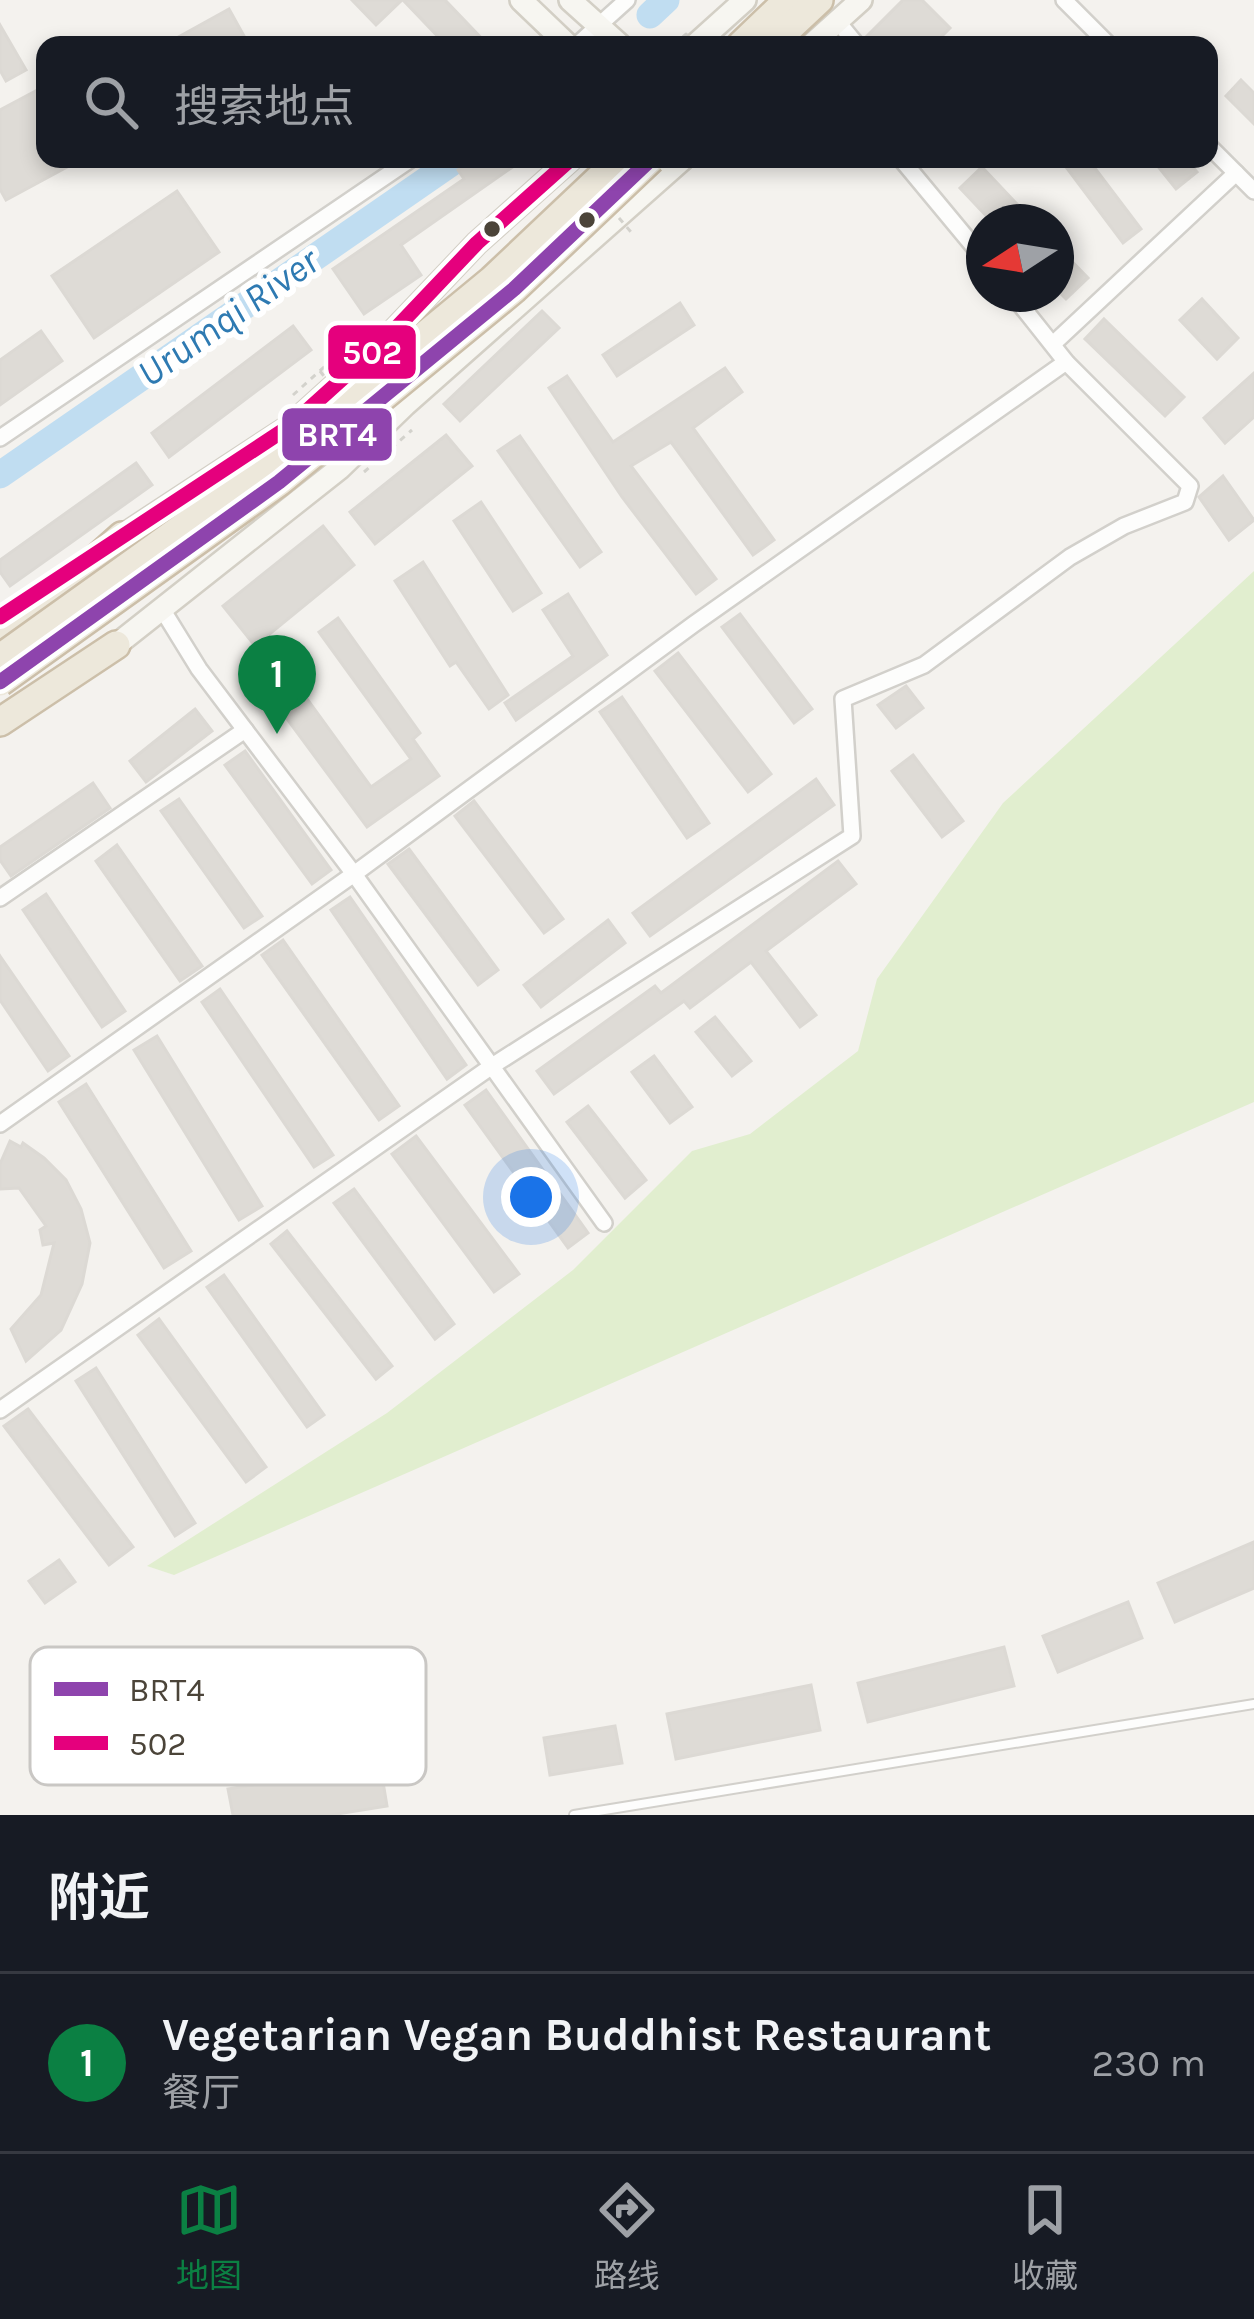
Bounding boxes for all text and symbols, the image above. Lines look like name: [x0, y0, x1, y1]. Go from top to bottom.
search box: [36, 36, 1218, 168]
icon: search: [78, 69, 144, 135]
text: 搜索地点: [174, 81, 354, 133]
north arrow: [966, 204, 1074, 312]
unlabelled marker: [576, 209, 598, 231]
unlabelled marker: [481, 218, 503, 240]
water label: Urumqi River: [128, 237, 329, 396]
line badge: 502: [326, 323, 418, 381]
text: 502: [342, 334, 402, 372]
line badge: BRT4: [280, 406, 394, 463]
text: BRT4: [297, 416, 377, 454]
pin: 1: [238, 635, 316, 734]
your location: [501, 1167, 561, 1227]
legend: [30, 1647, 426, 1785]
text: BRT4: [129, 1671, 205, 1709]
text: 502: [129, 1725, 186, 1763]
text: 附近: [48, 1868, 150, 1928]
text: Vegetarian Vegan Buddhist Restaurant: [162, 2009, 991, 2061]
text: 1: [80, 2040, 94, 2086]
text: 230 m: [1091, 2040, 1206, 2086]
text: 餐厅: [162, 2070, 240, 2116]
tab: 地图: [176, 2177, 242, 2297]
tab: 路线: [594, 2177, 660, 2297]
tab: 收藏: [1012, 2177, 1078, 2297]

